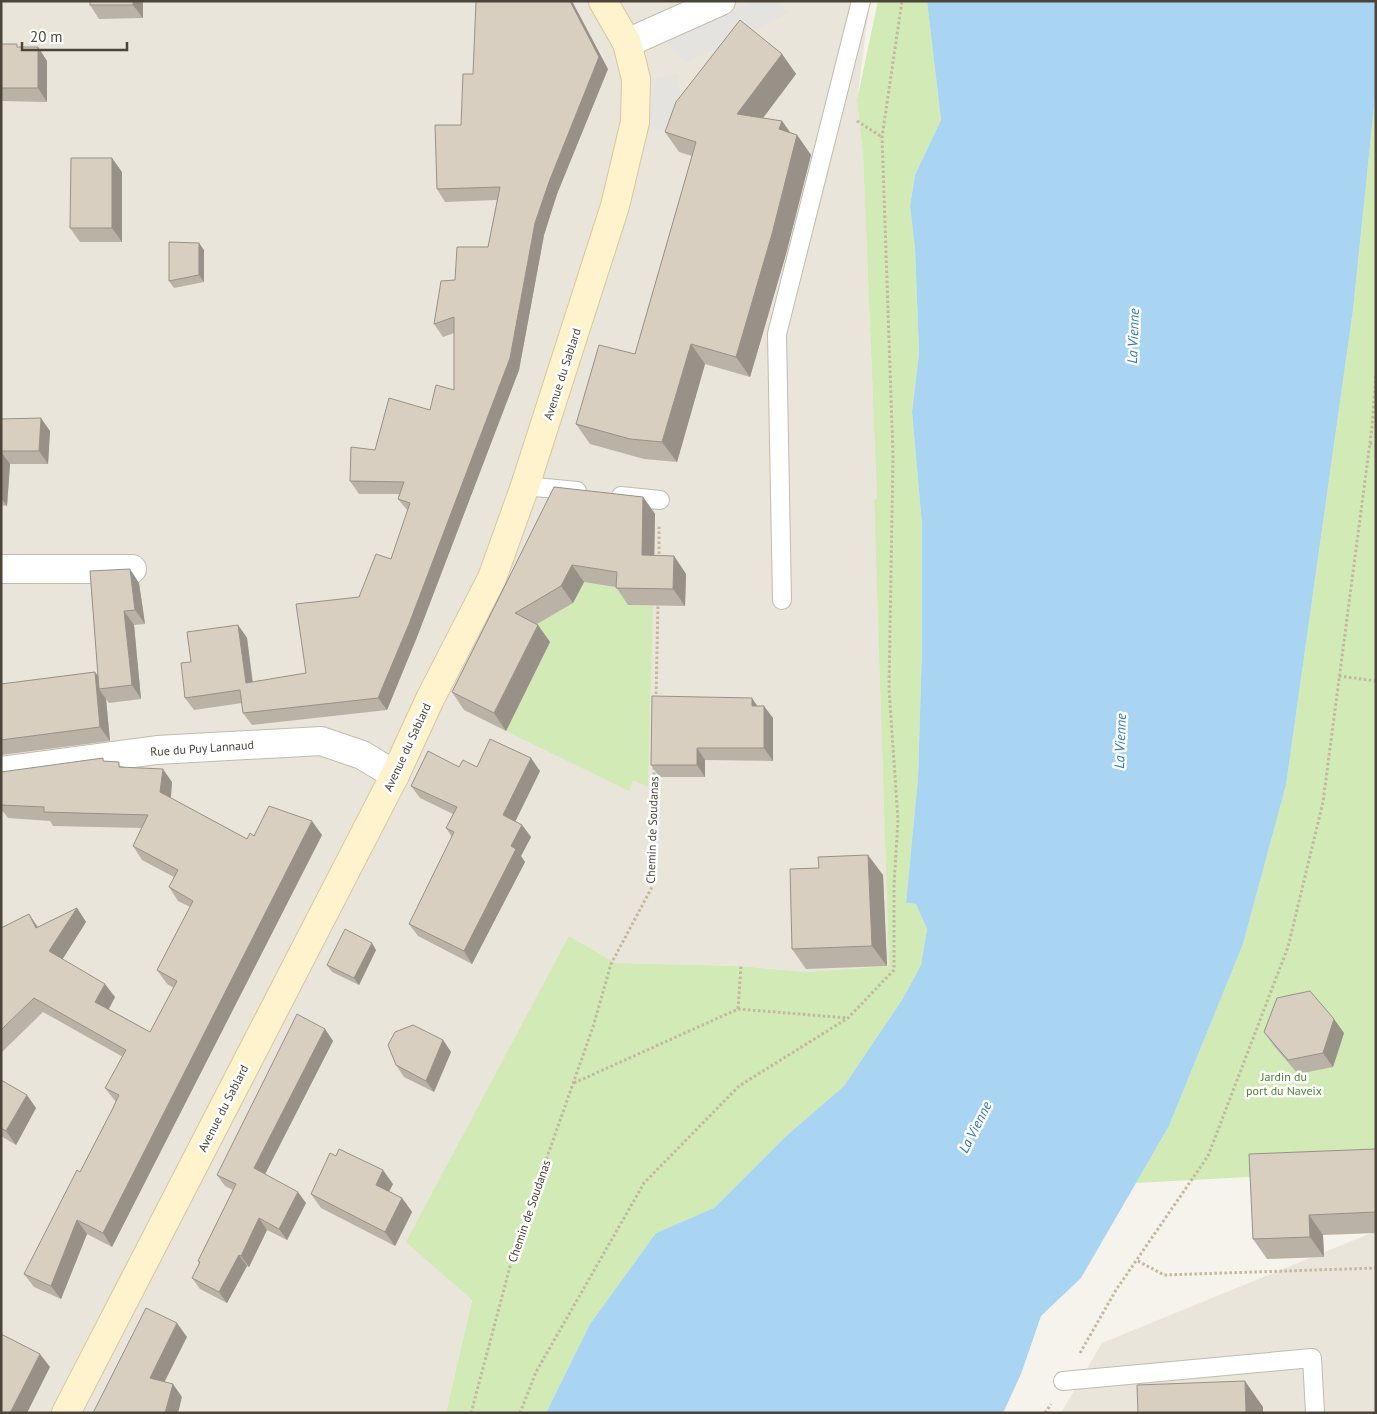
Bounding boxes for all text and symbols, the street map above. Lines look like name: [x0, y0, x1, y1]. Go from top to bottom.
scale bar: [22, 20, 128, 52]
text: 20 m: [30, 27, 63, 46]
water label: La Vienne: [1123, 308, 1143, 364]
street label: Avenue du Sablard: [540, 326, 584, 422]
street label: Avenue du Sablard: [380, 701, 434, 793]
water label: La Vienne: [1110, 713, 1130, 769]
street label: Rue du Puy Lannaud: [150, 737, 254, 759]
street label: Chemin de Soudanas: [643, 776, 661, 884]
street label: Avenue du Sablard: [195, 1062, 251, 1154]
park label: Jardin du port du Naveix: [1246, 1069, 1322, 1098]
water label: La Vienne: [954, 1098, 996, 1156]
street label: Chemin de Soudanas: [504, 1158, 554, 1264]

